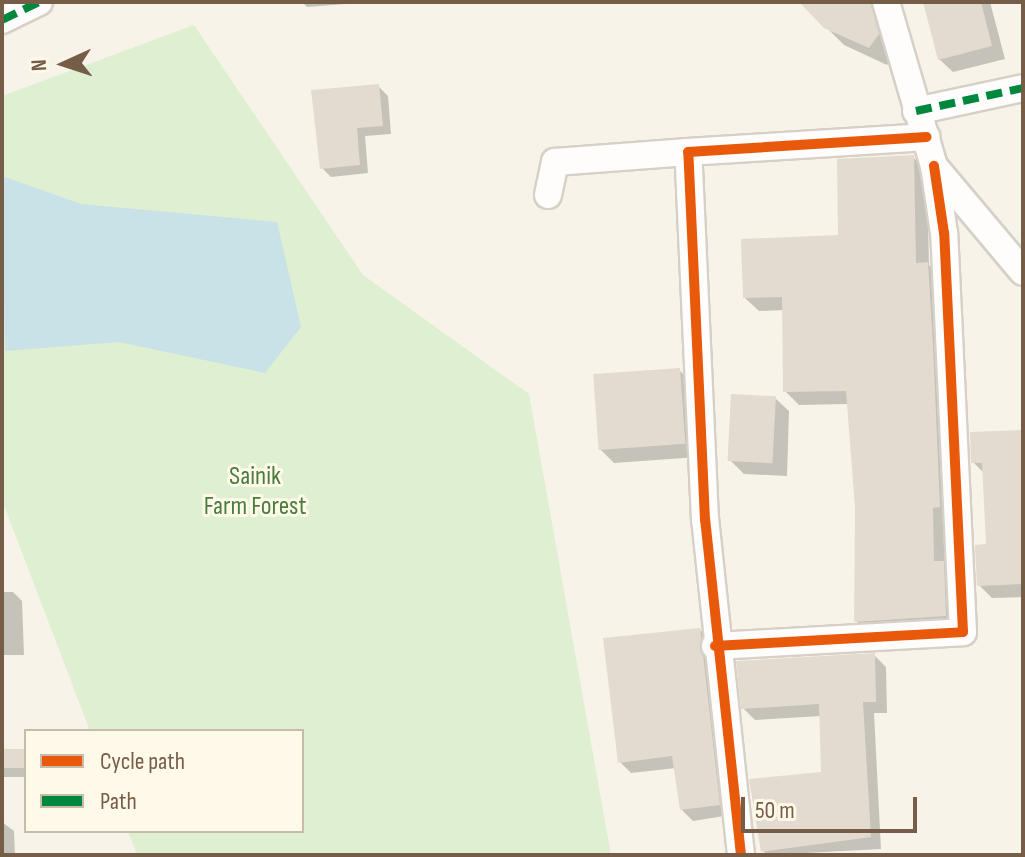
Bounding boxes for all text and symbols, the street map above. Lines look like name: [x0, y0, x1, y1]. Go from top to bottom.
north arrow: [24, 24, 104, 104]
text: N: [26, 59, 53, 72]
park label: Sainik Farm Forest: [204, 461, 306, 522]
legend: [24, 729, 304, 833]
text: Cycle path: [100, 747, 185, 776]
scale bar: [745, 781, 921, 831]
text: Path: [100, 787, 137, 816]
text: 50 m: [755, 796, 795, 825]

